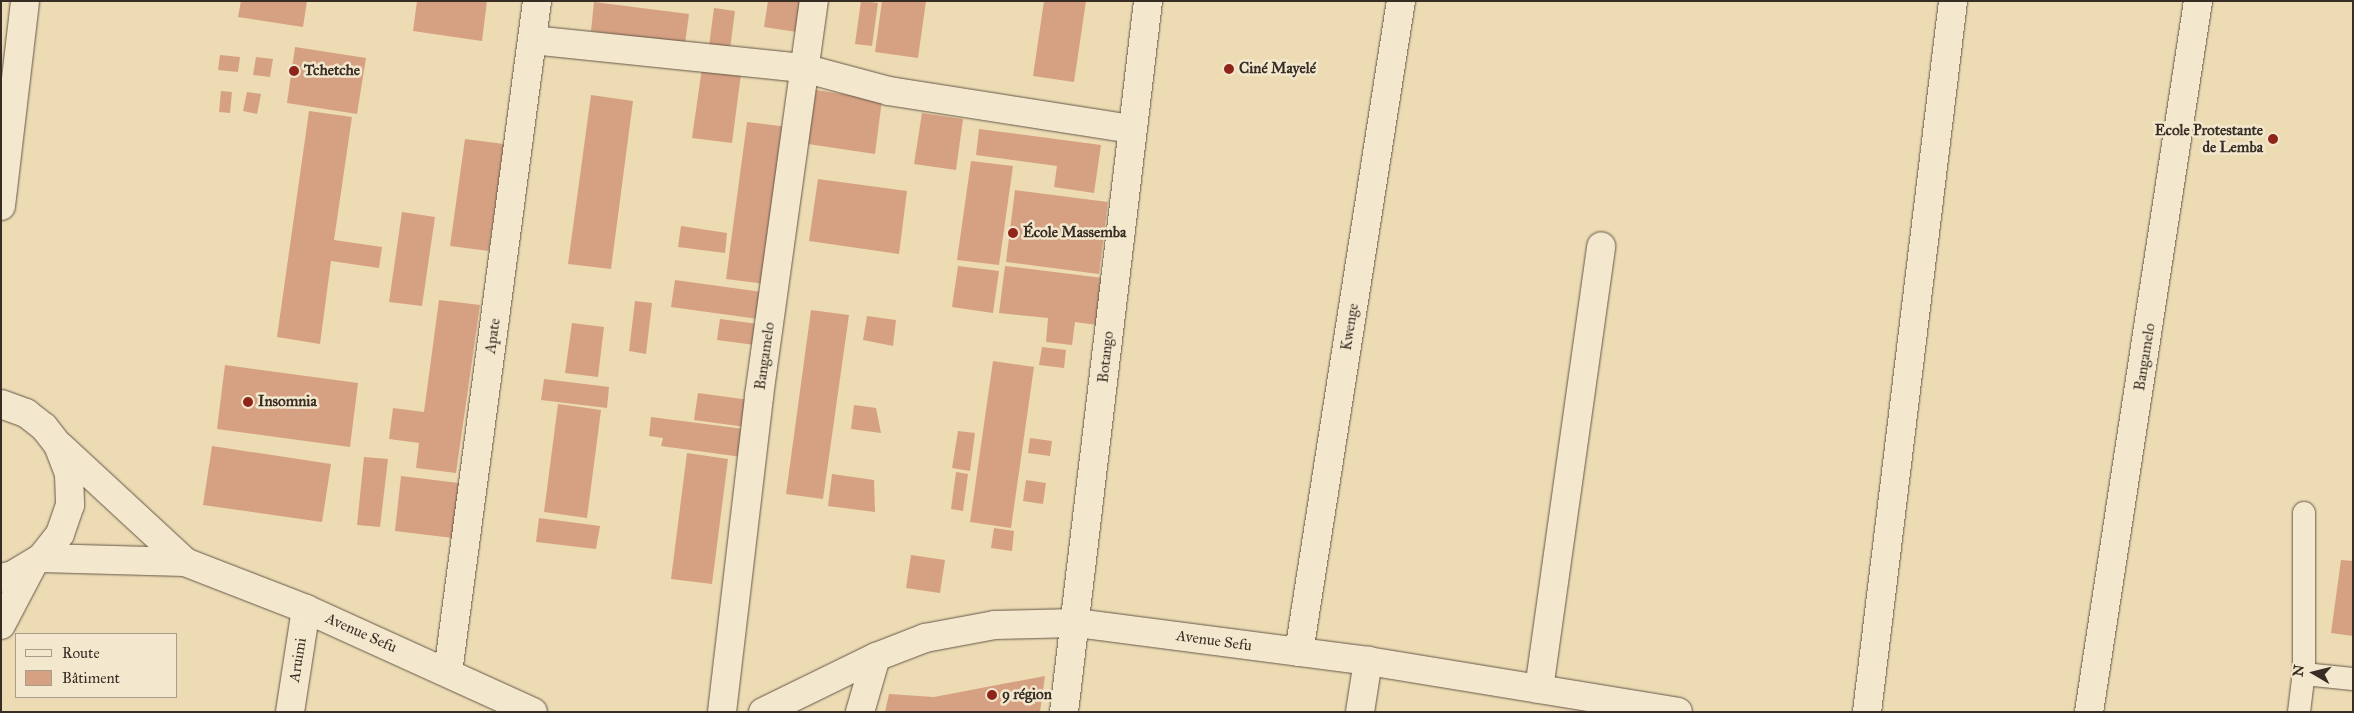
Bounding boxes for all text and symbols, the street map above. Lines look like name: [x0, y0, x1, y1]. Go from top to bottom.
place label: Ciné Mayelé: [1239, 60, 1316, 78]
place label: Tchetche: [304, 62, 360, 80]
marker: Ciné Mayelé: [1223, 63, 1235, 75]
marker: Tchetche: [288, 65, 300, 77]
place label: Ecole Protestante de Lemba: [2155, 121, 2263, 156]
marker: Ecole Protestante de Lemba: [2267, 133, 2279, 145]
place label: École Massemba: [1023, 224, 1126, 242]
marker: École Massemba: [1007, 227, 1019, 239]
street label: Kwenge: [1337, 302, 1363, 352]
street label: Apate: [482, 317, 504, 355]
street label: Bangamelo: [751, 321, 779, 391]
street label: Bangamelo: [2131, 322, 2159, 392]
street label: Botango: [1094, 330, 1118, 384]
place label: Insomnia: [258, 393, 317, 411]
marker: Insomnia: [242, 396, 254, 408]
street label: Avenue Sefu: [323, 609, 399, 657]
street label: Avenue Sefu: [1175, 627, 1253, 655]
legend: [15, 633, 178, 698]
street label: Aruimi: [286, 637, 310, 683]
text: Route: [62, 644, 100, 662]
north arrow: [2289, 648, 2339, 698]
text: N: [2289, 664, 2308, 678]
text: Bâtiment: [62, 669, 120, 687]
place label: 9 région: [1002, 686, 1052, 704]
marker: 9 région: [986, 689, 998, 701]

